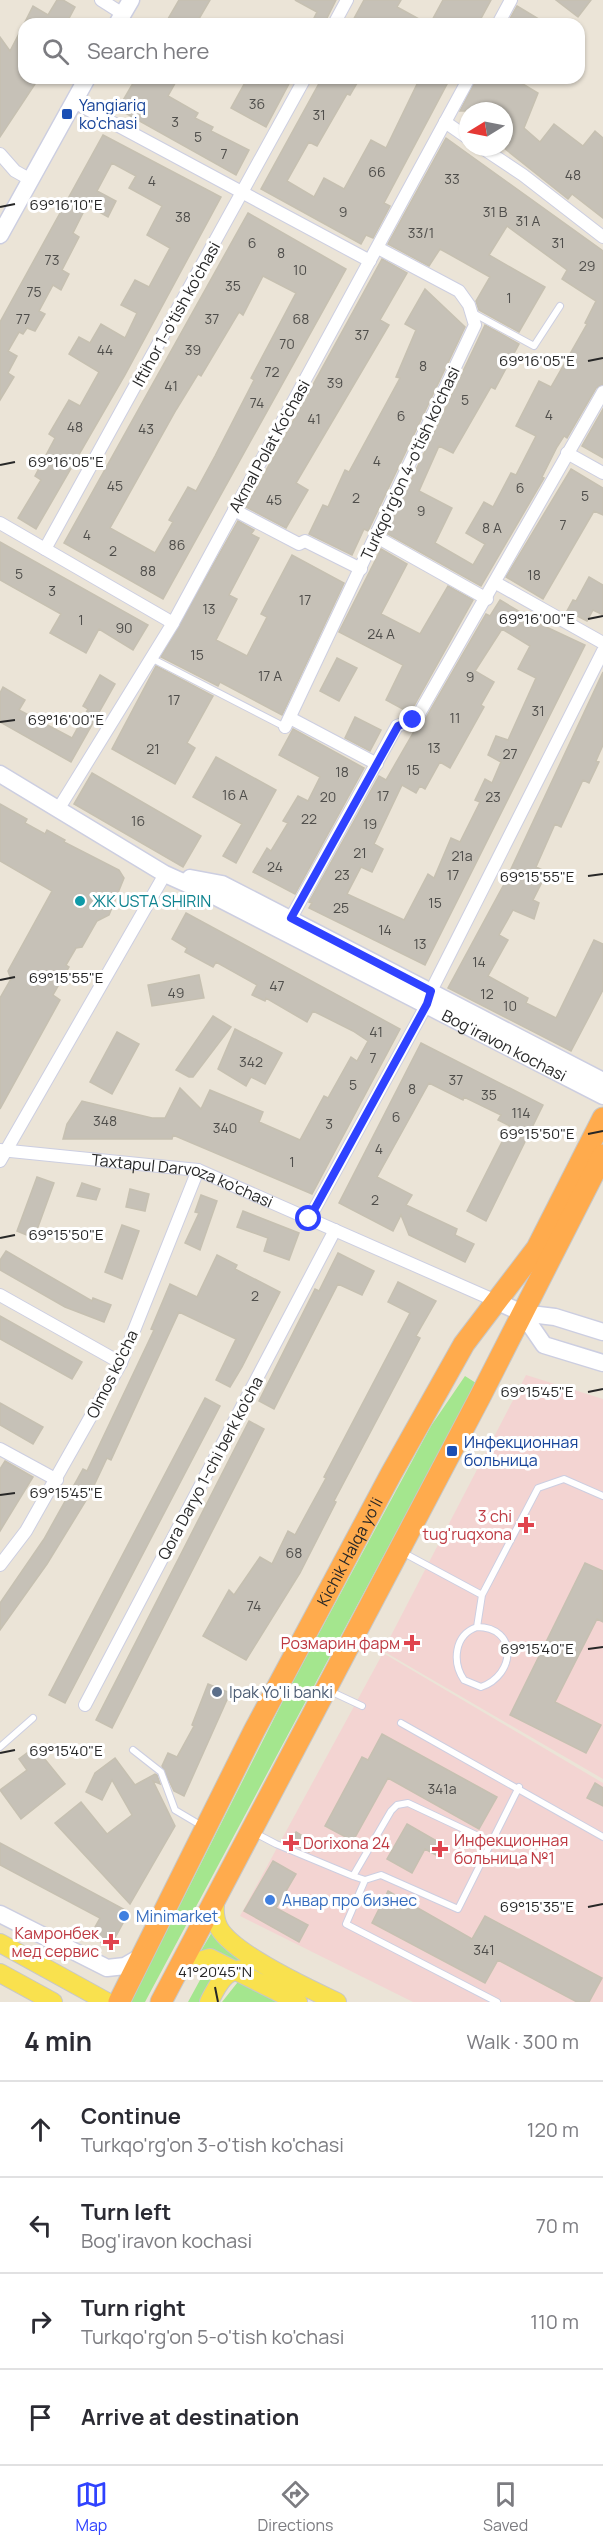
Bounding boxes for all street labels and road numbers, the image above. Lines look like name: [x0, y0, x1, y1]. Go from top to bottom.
street label: Iftihor 1-o'tish ko'chasi: [127, 238, 225, 390]
street label: Turkqo'rg'on 4-o'tish ko'chasi: [355, 363, 465, 563]
street label: Akmal Polat Ko'chasi: [223, 376, 315, 516]
street label: Bog'iravon kochasi: [438, 1004, 570, 1086]
street label: Taxtapul Darvoza ko'chasi: [90, 1148, 277, 1213]
street label: Olmos ko'cha: [81, 1326, 143, 1422]
street label: Qora Daryo 1-chi berk ko'cha: [152, 1372, 268, 1564]
street label: Kichik Halqa yo'li: [312, 1493, 388, 1610]

